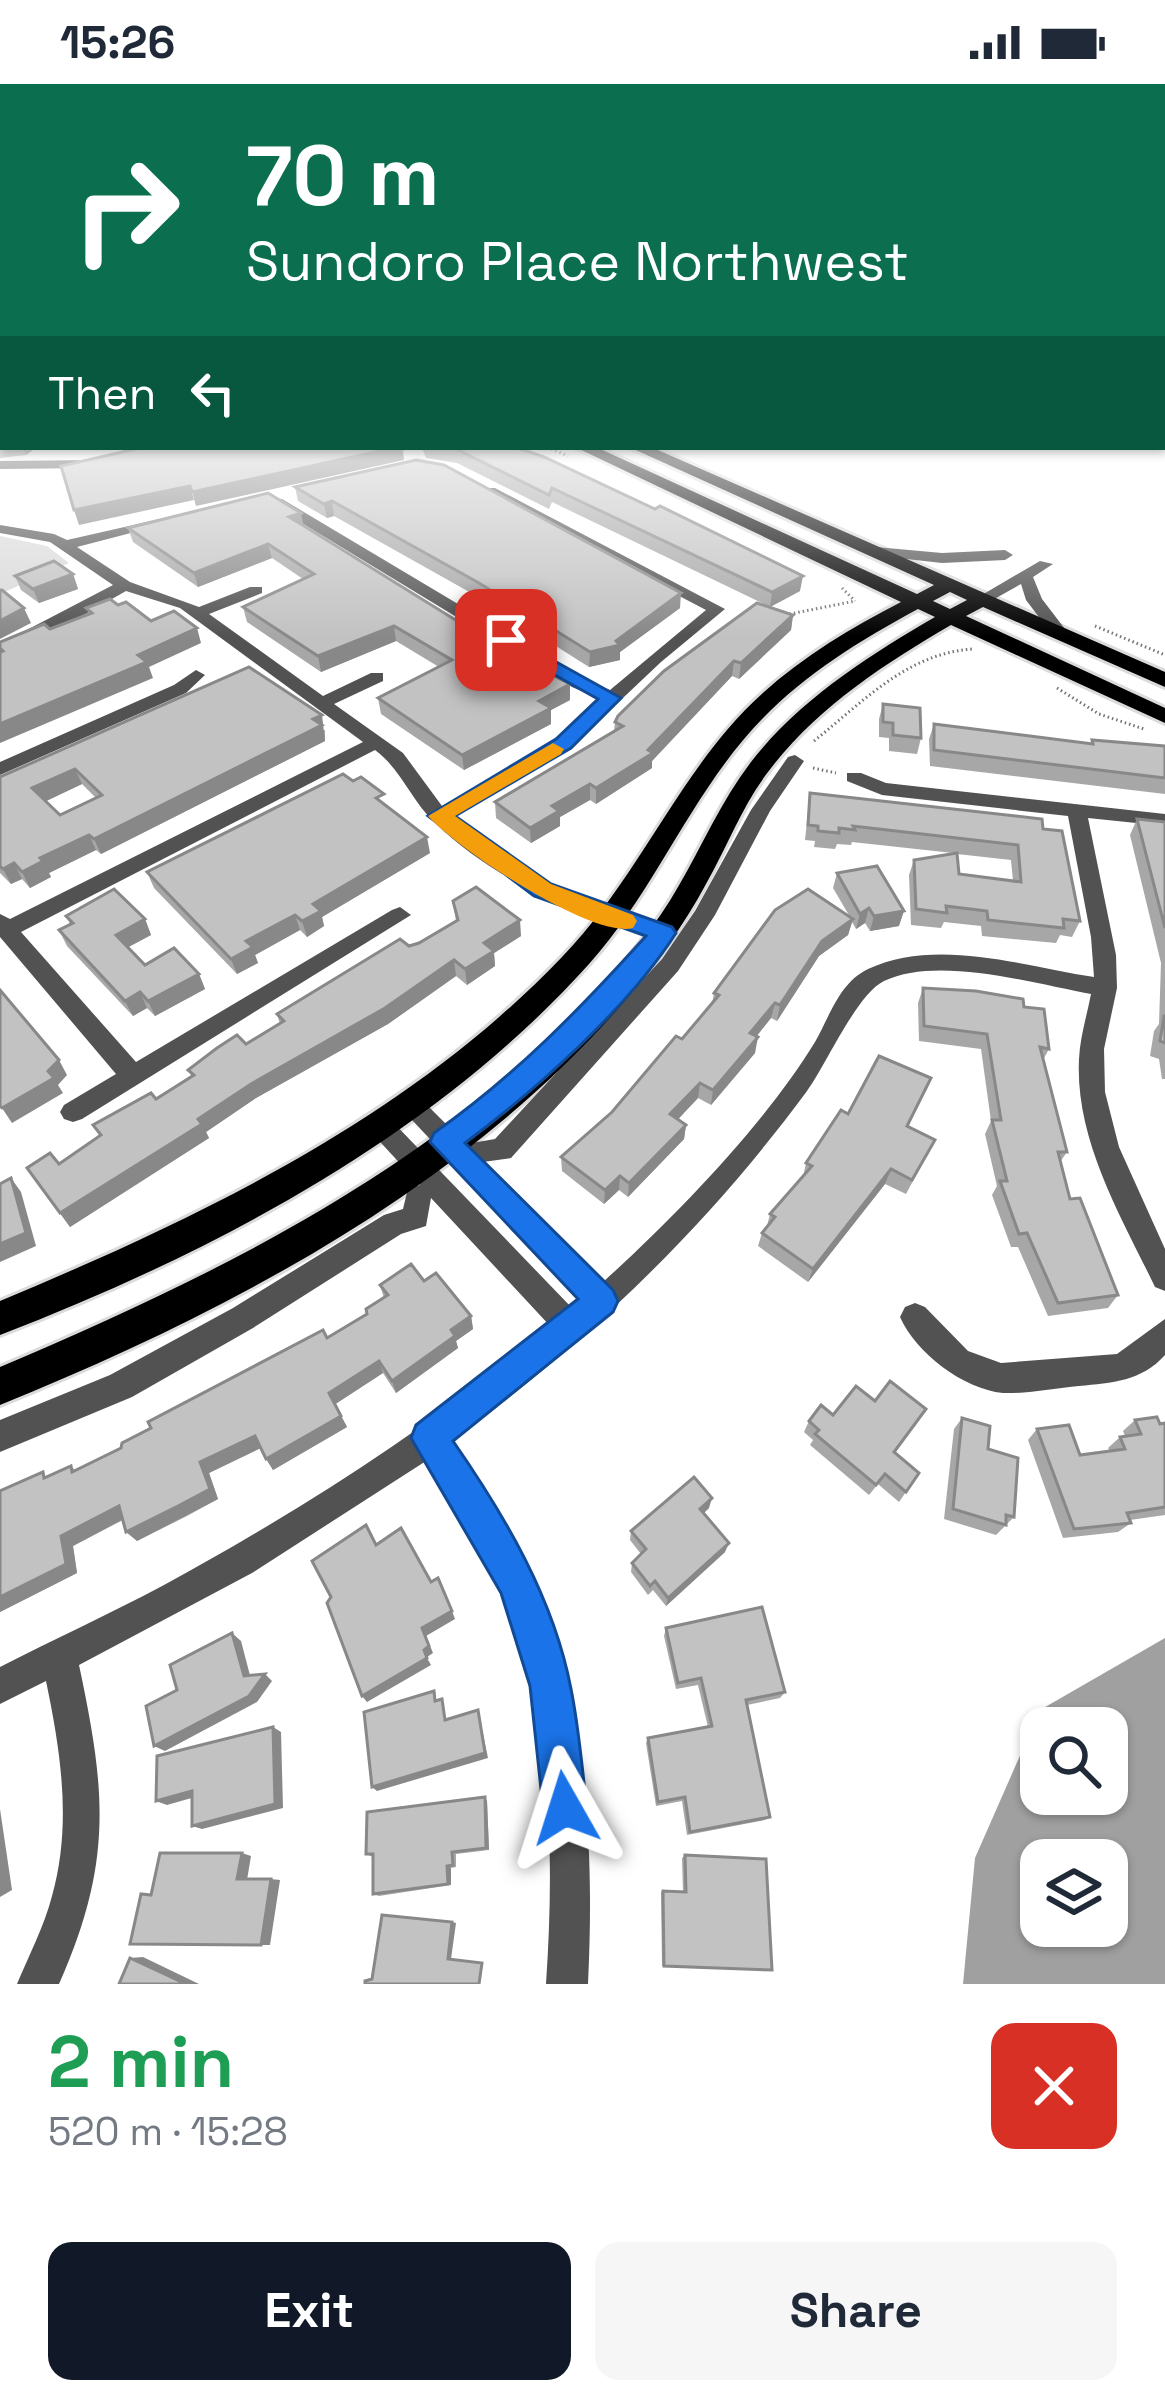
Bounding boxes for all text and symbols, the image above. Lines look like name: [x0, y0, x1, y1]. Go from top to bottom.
text: 15:26: [60, 14, 175, 71]
text: 70 m: [246, 122, 440, 230]
icon: right: [48, 132, 204, 288]
text: Sundoro Place Northwest: [246, 227, 909, 296]
icon: left: [180, 360, 246, 426]
text: Then: [48, 365, 156, 422]
pin: [455, 589, 557, 691]
icon: arrive: [473, 607, 539, 673]
map controls: [1020, 1707, 1128, 1947]
button: search: [1020, 1707, 1128, 1815]
position arrow: [502, 1745, 628, 1871]
button: layers: [1020, 1839, 1128, 1947]
text: 2 min: [48, 2016, 234, 2108]
button: close: [991, 2023, 1117, 2149]
text: 520 m · 15:28: [48, 2107, 288, 2156]
button: Exit: [48, 2242, 571, 2380]
button: Share: [595, 2242, 1117, 2380]

